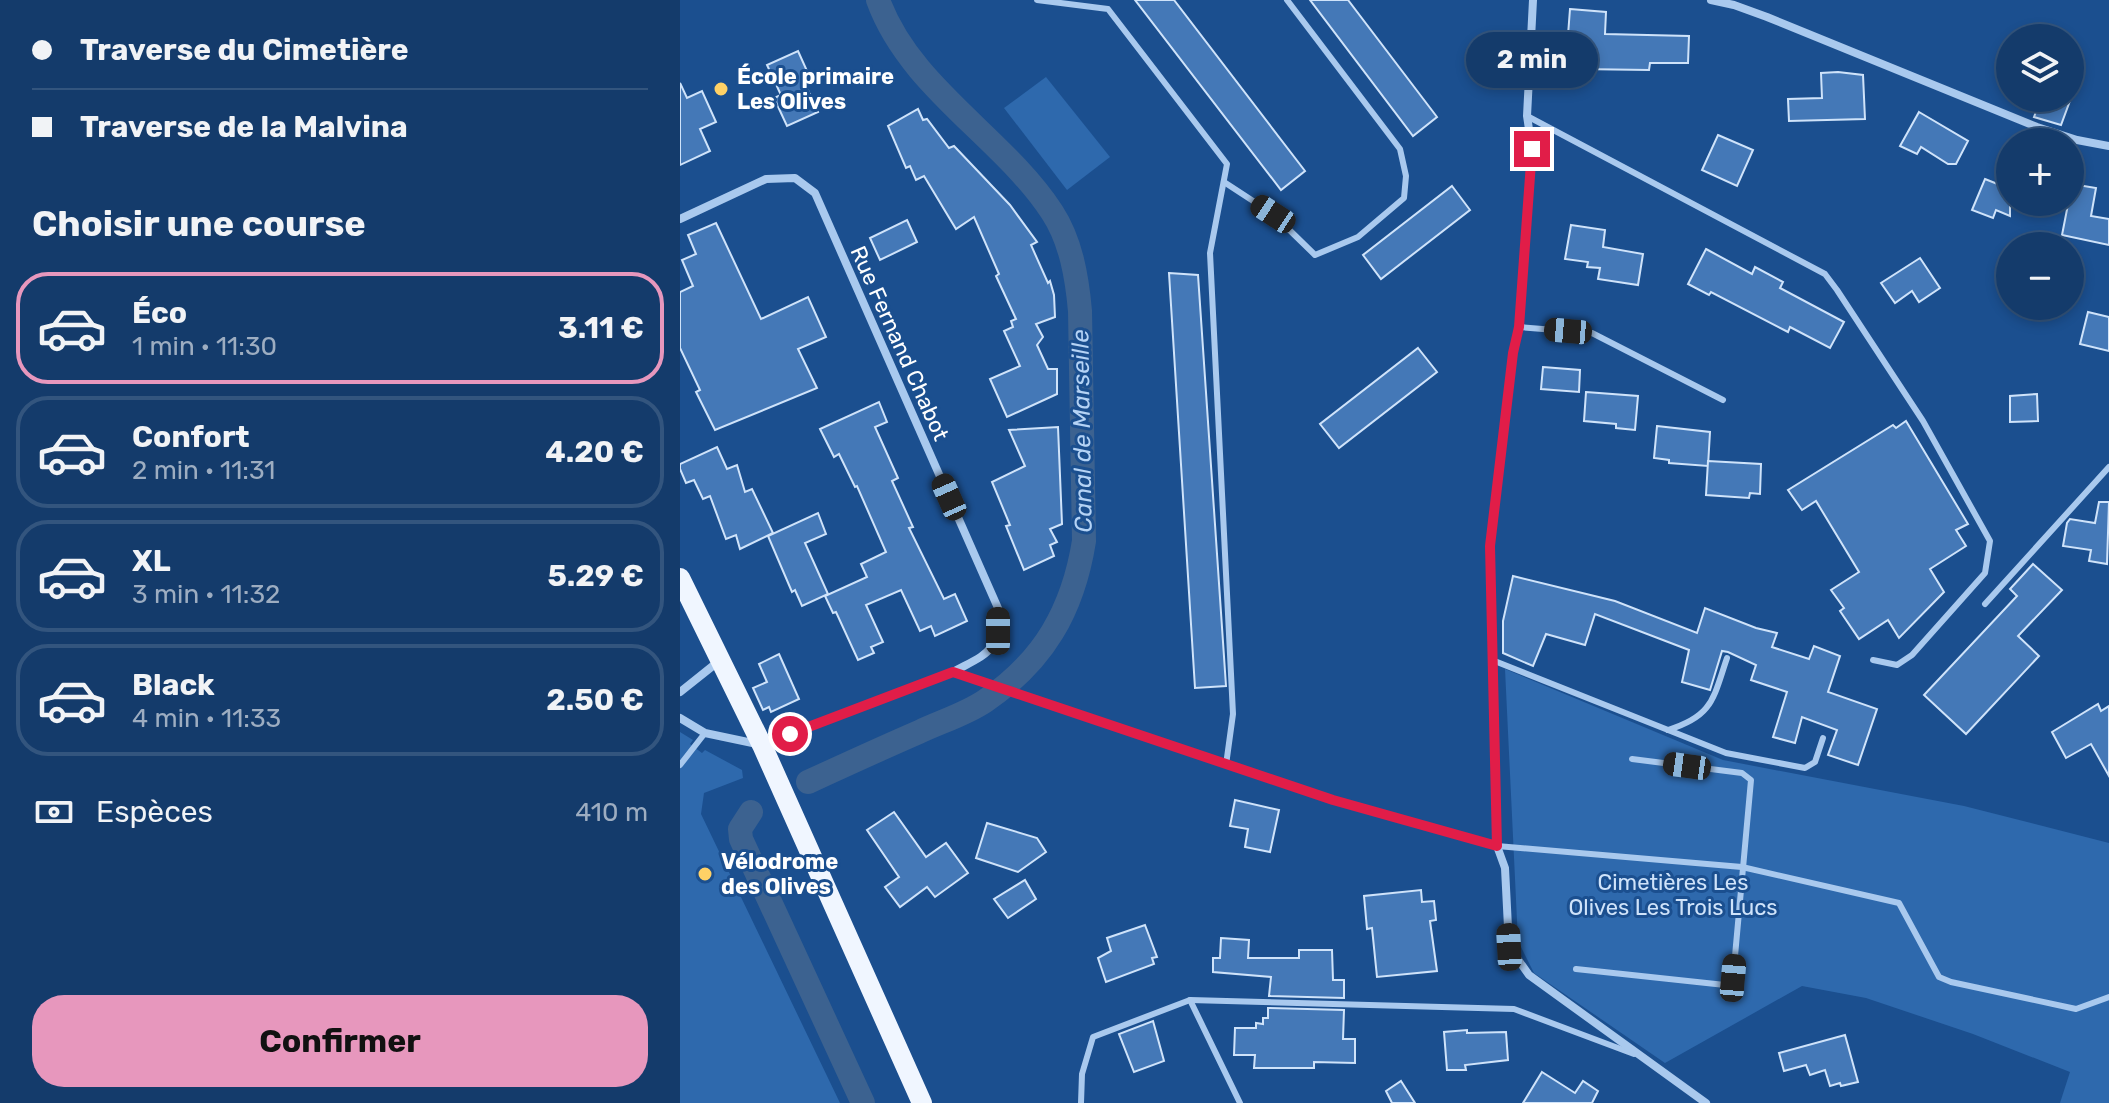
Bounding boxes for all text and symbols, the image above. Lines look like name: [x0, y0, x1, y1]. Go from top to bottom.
map controls: [1996, 24, 2084, 320]
button: layers: [1996, 24, 2084, 112]
text: Traverse du Cimetière: [80, 32, 409, 68]
callout: 2 min: [1466, 33, 1598, 89]
text: 2 min: [1497, 44, 1567, 75]
place label: École primaire Les Olives: [737, 63, 894, 115]
marker: École primaire Les Olives: [712, 80, 730, 98]
text: Traverse de la Malvina: [80, 109, 408, 145]
button: +: [1996, 128, 2084, 216]
route end: [1514, 131, 1550, 167]
car: [1246, 191, 1300, 237]
text: Choisir une course: [32, 202, 366, 245]
button: −: [1996, 232, 2084, 320]
street label: Rue Fernand Chabot: [844, 242, 955, 445]
icon: car: [36, 292, 108, 364]
text: Éco: [132, 295, 187, 331]
text: 3.11 €: [558, 310, 644, 346]
car: [1543, 317, 1593, 345]
water label: Canal de Marseille: [1066, 329, 1098, 533]
text: 1 min · 11:30: [132, 331, 277, 362]
icon: car: [36, 416, 108, 488]
text: Confort: [132, 419, 250, 455]
text: 4.20 €: [545, 434, 644, 470]
text: 2 min · 11:31: [132, 455, 275, 486]
car: [928, 470, 970, 524]
icon: car: [36, 540, 108, 612]
text: XL: [132, 543, 171, 579]
text: 5.29 €: [548, 558, 644, 594]
text: 3 min · 11:32: [132, 579, 280, 610]
car: [986, 607, 1010, 655]
icon: car: [36, 664, 108, 736]
text: Black: [132, 667, 215, 703]
text: 2.50 €: [546, 682, 644, 718]
text: 4 min · 11:33: [132, 703, 281, 734]
route start: [772, 716, 808, 752]
car: [1662, 751, 1712, 781]
icon: cash: [32, 790, 76, 834]
text: Espèces: [96, 794, 213, 830]
text: 410 m: [575, 797, 648, 828]
place label: Vélodrome des Olives: [721, 848, 838, 900]
marker: Vélodrome des Olives: [696, 865, 714, 883]
park label: Cimetières Les Olives Les Trois Lucs: [1568, 869, 1778, 921]
car: [1496, 922, 1522, 972]
car: [1719, 953, 1747, 1003]
button: Confirmer: [32, 995, 648, 1087]

